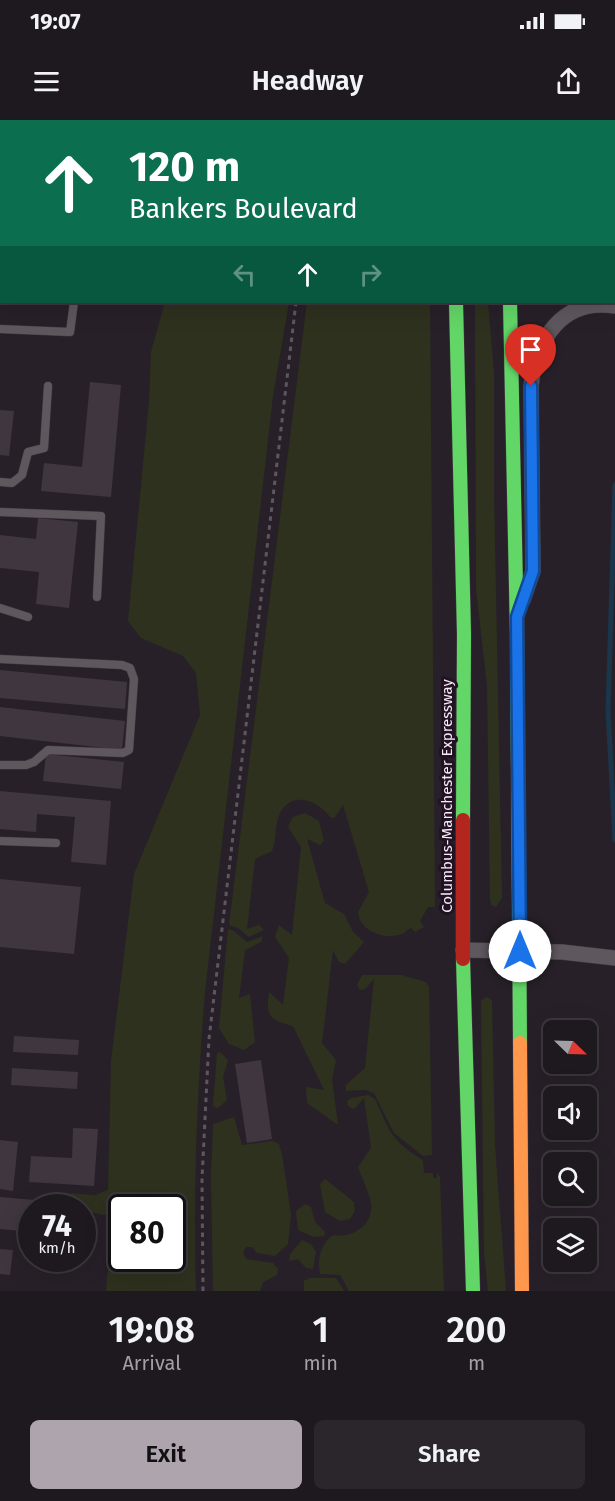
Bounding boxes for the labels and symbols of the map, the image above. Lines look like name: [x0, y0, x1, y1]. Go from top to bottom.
pin: [505, 324, 556, 386]
street label: Columbus-Manchester Expressway: [438, 679, 456, 913]
position arrow: [488, 919, 552, 983]
north arrow: [543, 1020, 597, 1074]
speed limit sign: 80: [108, 1194, 186, 1272]

